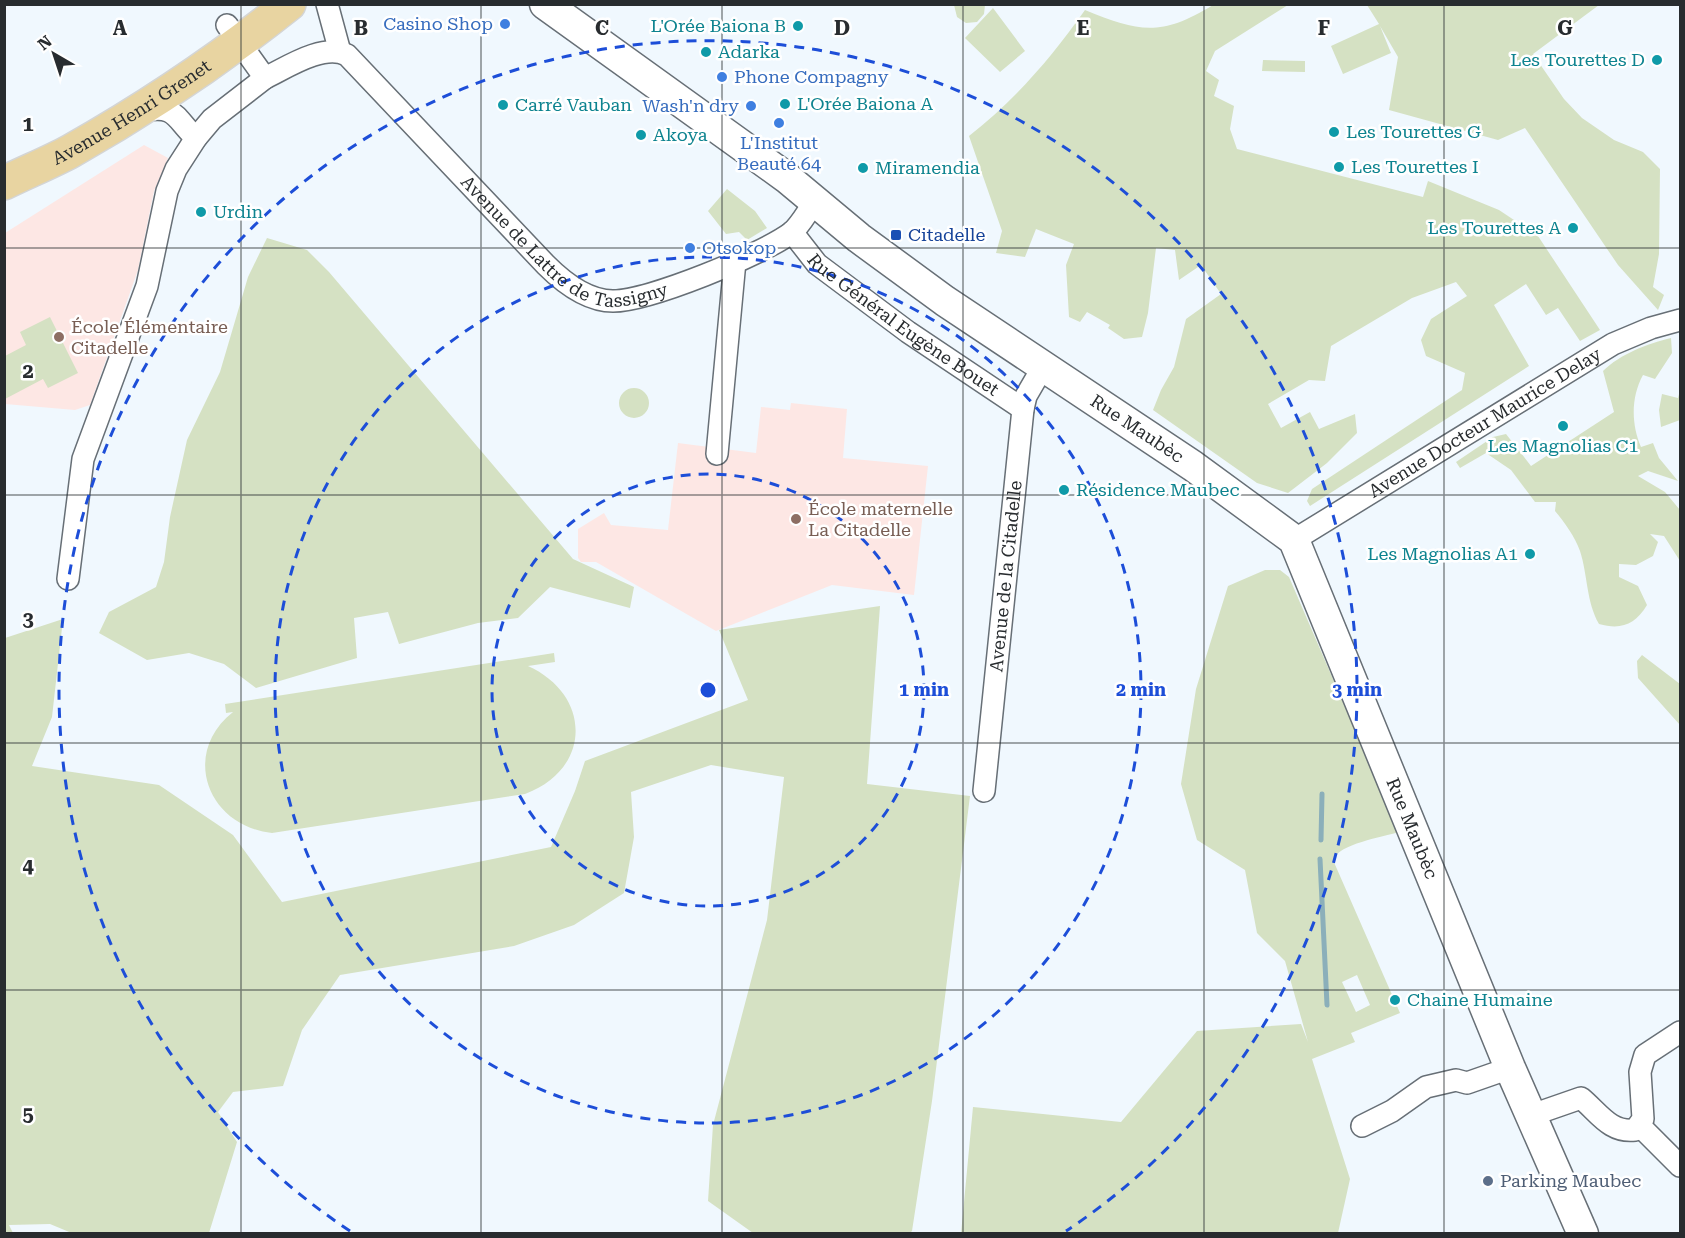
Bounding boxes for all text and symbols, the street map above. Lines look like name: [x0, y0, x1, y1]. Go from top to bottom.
place label: Casino Shop: [383, 13, 493, 34]
place label: L'Orée Baiona B: [650, 15, 786, 36]
text: A: [113, 16, 128, 40]
text: B: [354, 16, 368, 40]
text: C: [595, 16, 609, 40]
text: D: [834, 16, 850, 40]
text: E: [1077, 16, 1090, 40]
text: F: [1318, 16, 1330, 40]
text: G: [1557, 16, 1573, 40]
marker: Casino Shop: [498, 17, 512, 31]
marker: L'Orée Baiona B: [791, 19, 805, 33]
north arrow: [24, 24, 84, 84]
text: N: [34, 31, 56, 54]
place label: Adarka: [718, 41, 780, 62]
marker: Adarka: [699, 45, 713, 59]
place label: Les Tourettes D: [1510, 49, 1645, 70]
marker: Les Tourettes D: [1650, 53, 1664, 67]
street label: Avenue Henri Grenet: [49, 55, 215, 169]
place label: Phone Compagny: [734, 66, 889, 87]
marker: Phone Compagny: [715, 70, 729, 84]
place label: L'Orée Baiona A: [797, 93, 934, 114]
place label: Carré Vauban: [515, 94, 632, 115]
place label: Wash'n dry: [642, 95, 739, 116]
marker: L'Orée Baiona A: [778, 97, 792, 111]
marker: Carré Vauban: [496, 98, 510, 112]
marker: Wash'n dry: [744, 99, 758, 113]
text: 1: [22, 112, 34, 136]
marker: L'Institut Beauté 64: [772, 116, 786, 130]
place label: Les Tourettes G: [1346, 121, 1481, 142]
place label: Akoya: [653, 124, 708, 145]
marker: Les Tourettes G: [1327, 125, 1341, 139]
marker: Akoya: [634, 128, 648, 142]
place label: L'Institut Beauté 64: [737, 132, 821, 174]
place label: Les Tourettes I: [1351, 156, 1479, 177]
place label: Miramendia: [875, 157, 980, 178]
marker: Les Tourettes I: [1332, 160, 1346, 174]
marker: Miramendia: [856, 161, 870, 175]
street label: Avenue de Lattre de Tassigny: [457, 171, 671, 311]
place label: Urdin: [213, 201, 264, 222]
marker: Urdin: [194, 205, 208, 219]
place label: Les Tourettes A: [1428, 217, 1561, 238]
marker: Les Tourettes A: [1566, 221, 1580, 235]
place label: Citadelle: [908, 224, 985, 245]
marker: Citadelle: [889, 228, 903, 242]
place label: Otsokop: [702, 237, 776, 258]
marker: Otsokop: [683, 241, 697, 255]
street label: Rue Général Eugène Bouet: [803, 250, 1003, 400]
place label: École Élémentaire Citadelle: [71, 316, 228, 358]
marker: École Élémentaire Citadelle: [52, 330, 66, 344]
street label: Avenue Docteur Maurice Delay: [1365, 343, 1605, 502]
text: 2: [22, 359, 34, 383]
street label: Rue Maubèc: [1087, 390, 1188, 467]
marker: Les Magnolias C1: [1556, 419, 1570, 433]
place label: Les Magnolias C1: [1488, 435, 1638, 456]
street label: Avenue de la Citadelle: [985, 479, 1026, 673]
place label: Résidence Maubec: [1076, 479, 1239, 500]
marker: Résidence Maubec: [1057, 483, 1071, 497]
place label: École maternelle La Citadelle: [808, 498, 953, 540]
marker: École maternelle La Citadelle: [789, 512, 803, 526]
place label: Les Magnolias A1: [1367, 543, 1518, 564]
marker: Les Magnolias A1: [1523, 547, 1537, 561]
text: 3: [22, 607, 34, 631]
text: 1 min: [899, 679, 949, 700]
text: 2 min: [1116, 679, 1166, 700]
text: 3 min: [1332, 679, 1382, 700]
centre of rings: [698, 680, 718, 700]
street label: Rue Maubèc: [1382, 774, 1442, 882]
text: 4: [22, 854, 34, 878]
place label: Chaine Humaine: [1407, 989, 1553, 1010]
marker: Chaine Humaine: [1388, 993, 1402, 1007]
text: 5: [22, 1102, 34, 1126]
place label: Parking Maubec: [1500, 1170, 1641, 1191]
marker: Parking Maubec: [1481, 1174, 1495, 1188]

